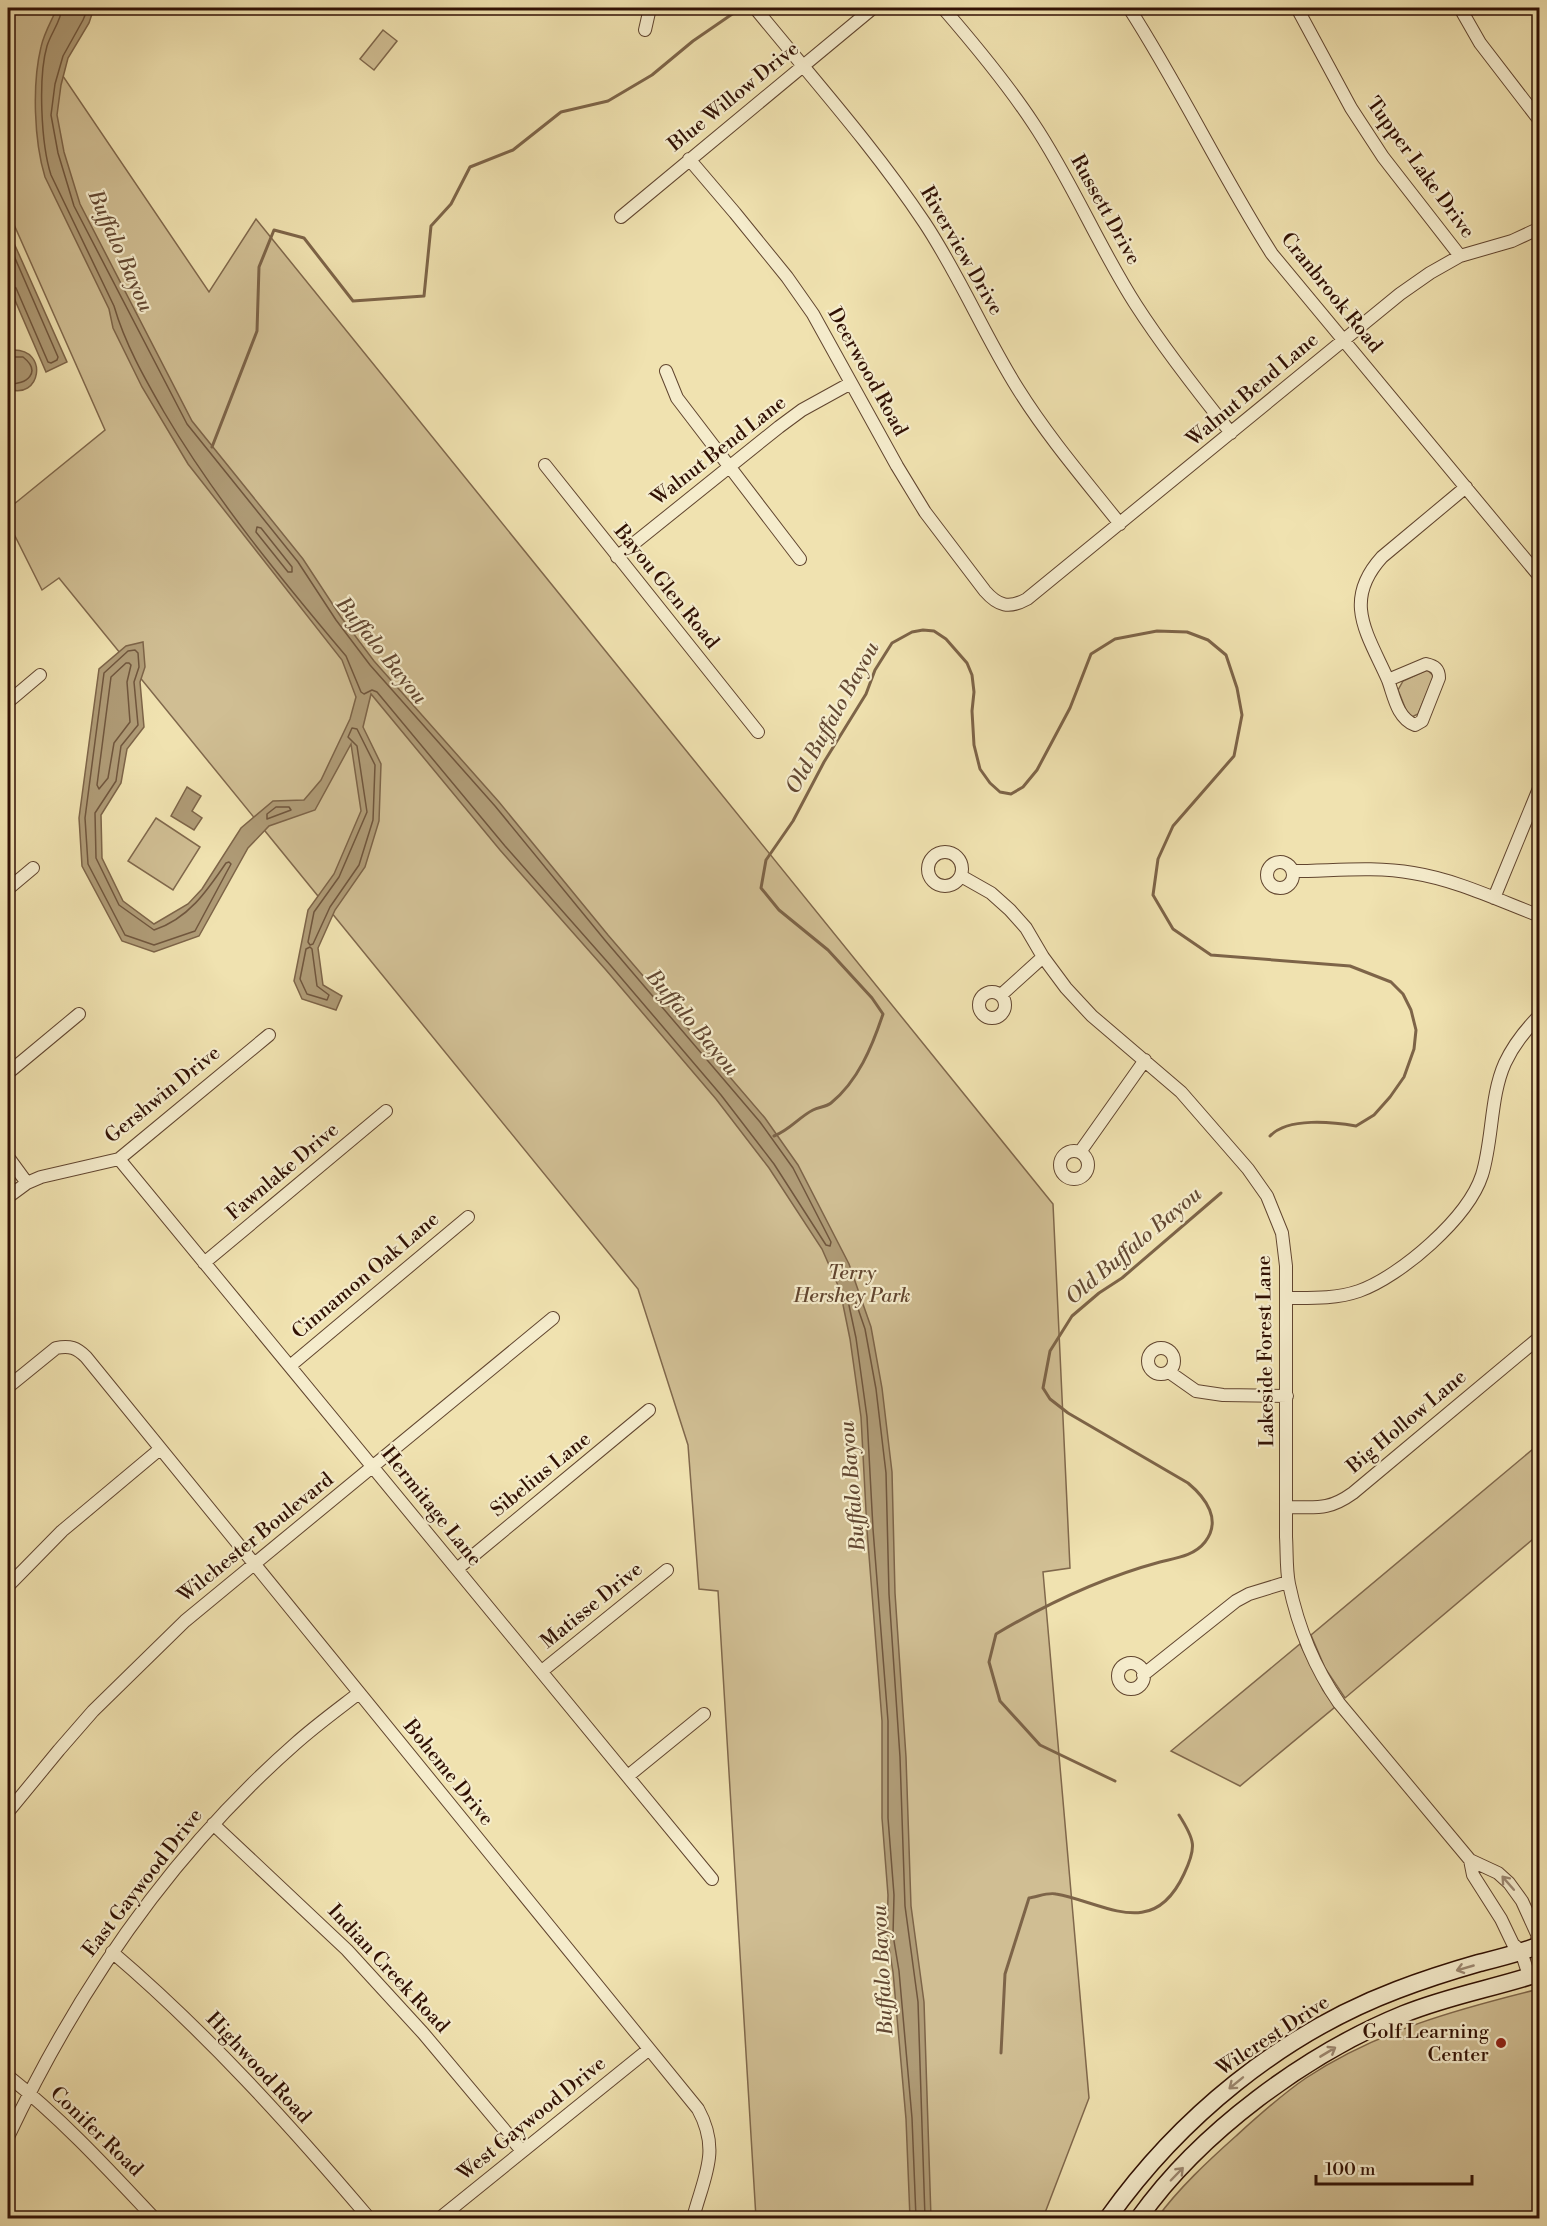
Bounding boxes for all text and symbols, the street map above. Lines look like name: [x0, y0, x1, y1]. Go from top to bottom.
street label: Blue Willow Drive: [663, 37, 804, 158]
street label: Tupper Lake Drive: [1360, 92, 1480, 244]
street label: Russett Drive: [1064, 151, 1146, 269]
street label: Riverview Drive: [914, 182, 1008, 320]
water label: Buffalo Bayou: [81, 185, 158, 316]
street label: Cranbrook Road: [1275, 228, 1388, 359]
street label: Deerwood Road: [821, 303, 913, 441]
street label: Walnut Bend Lane: [1181, 328, 1324, 453]
street label: Walnut Bend Lane: [646, 391, 791, 512]
street label: Bayou Glen Road: [607, 519, 724, 655]
water label: Buffalo Bayou: [329, 591, 432, 710]
water label: Old Buffalo Bayou: [780, 637, 886, 799]
water label: Buffalo Bayou: [639, 964, 744, 1081]
street label: Gershwin Drive: [100, 1041, 226, 1149]
street label: Fawnlake Drive: [222, 1118, 344, 1226]
water label: Old Buffalo Bayou: [1061, 1181, 1207, 1311]
street label: Cinnamon Oak Lane: [287, 1207, 445, 1345]
street label: Lakeside Forest Lane: [1252, 1255, 1280, 1447]
park label: Terry Hershey Park: [792, 1261, 911, 1309]
street label: Big Hollow Lane: [1341, 1365, 1472, 1480]
water label: Buffalo Bayou: [834, 1420, 872, 1553]
street label: Sibelius Lane: [486, 1427, 596, 1523]
street label: Hermitage Lane: [375, 1442, 487, 1572]
street label: Wilchester Boulevard: [172, 1467, 339, 1609]
street label: Matisse Drive: [536, 1557, 648, 1655]
street label: Boheme Drive: [397, 1714, 499, 1831]
street label: East Gaywood Drive: [77, 1804, 209, 1962]
one-way arrow: [1501, 1876, 1515, 1891]
street label: Indian Creek Road: [322, 1899, 455, 2039]
water label: Buffalo Bayou: [867, 1904, 899, 2037]
one-way arrow: [1456, 1963, 1475, 1974]
street label: Wilcrest Drive: [1211, 1990, 1334, 2082]
street label: Highwood Road: [200, 2007, 316, 2129]
place label: Golf Learning Center: [1363, 2020, 1490, 2068]
marker: Golf Learning Center: [1494, 2036, 1508, 2050]
one-way arrow: [1319, 2046, 1336, 2058]
street label: West Gaywood Drive: [452, 2051, 611, 2187]
one-way arrow: [1228, 2076, 1244, 2089]
street label: Conifer Road: [44, 2081, 148, 2183]
scale bar: [1316, 2148, 1472, 2186]
text: 100 m: [1325, 2158, 1376, 2181]
one-way arrow: [1170, 2167, 1184, 2182]

